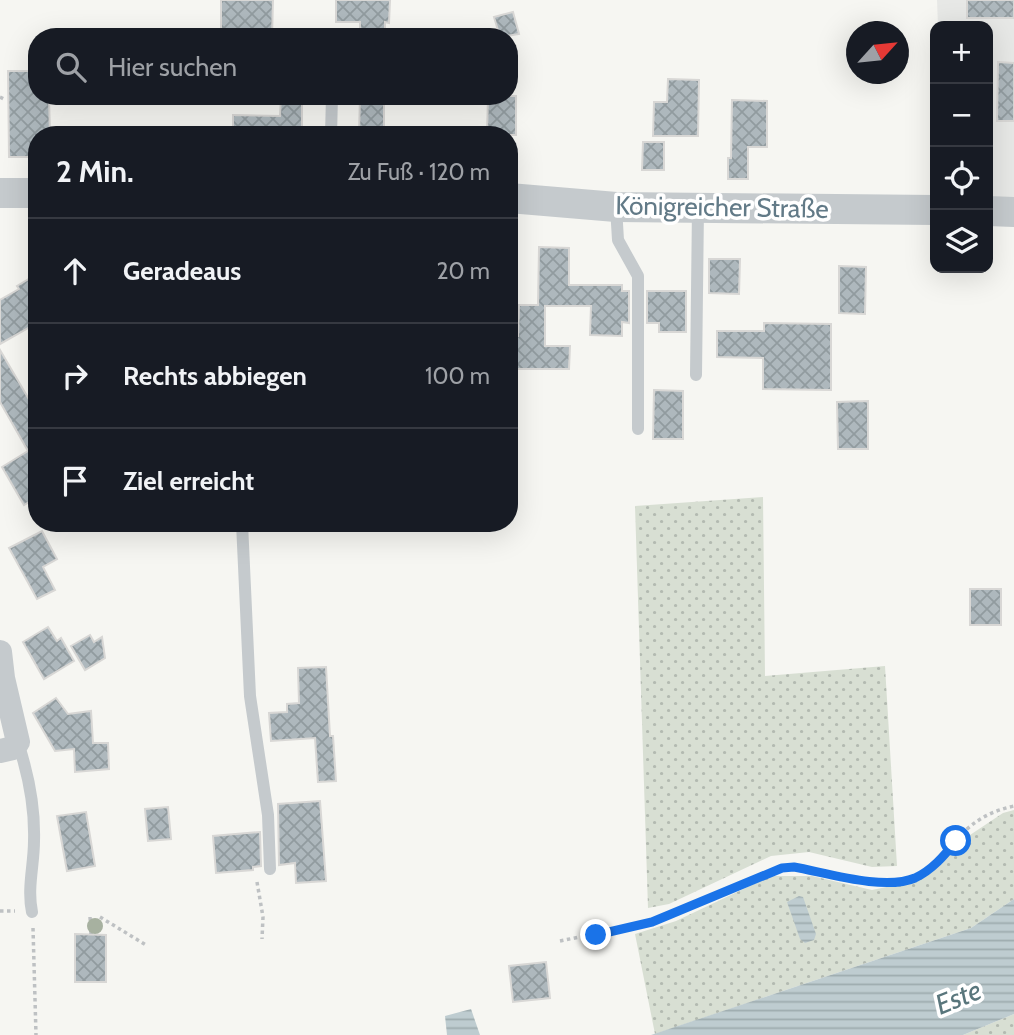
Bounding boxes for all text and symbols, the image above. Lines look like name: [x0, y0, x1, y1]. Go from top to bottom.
north arrow: [846, 21, 909, 84]
map controls: [930, 21, 993, 273]
button: +: [930, 21, 993, 84]
search box: [28, 28, 518, 105]
icon: search: [52, 48, 90, 86]
text: Hier suchen: [108, 51, 237, 83]
button: −: [930, 84, 993, 147]
button: locate: [930, 147, 993, 210]
text: 2 Min.: [56, 153, 134, 190]
text: Zu Fuß · 120 m: [348, 158, 490, 186]
street label: Königreicher Straße: [615, 189, 829, 225]
button: layers: [930, 210, 993, 273]
icon: ahead: [56, 252, 94, 290]
text: Geradeaus: [123, 255, 241, 287]
text: 20 m: [437, 257, 490, 285]
icon: right: [56, 357, 94, 395]
text: Rechts abbiegen: [123, 360, 307, 392]
text: 100 m: [425, 362, 490, 390]
icon: arrive: [56, 462, 94, 500]
text: Ziel erreicht: [123, 465, 254, 497]
route start: [940, 825, 971, 856]
route end: [580, 919, 611, 950]
water label: Este: [930, 972, 986, 1021]

